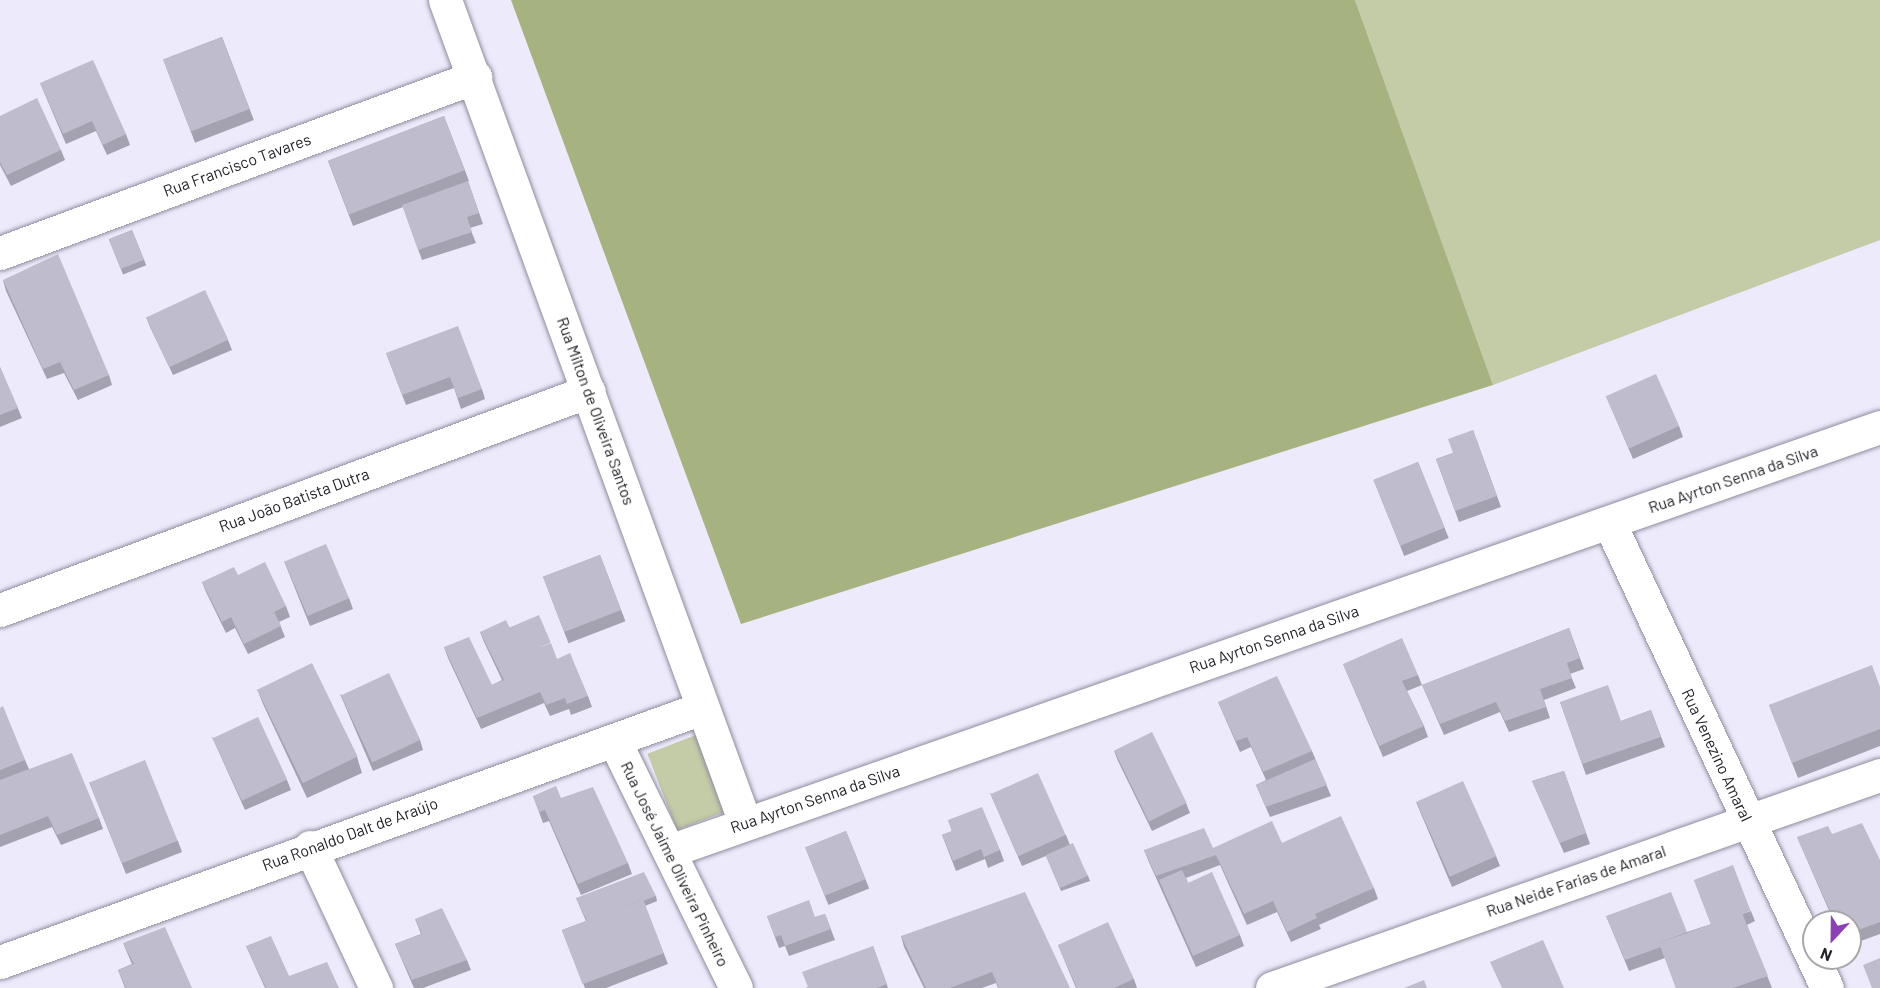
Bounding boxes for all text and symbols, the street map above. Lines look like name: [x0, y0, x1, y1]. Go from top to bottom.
street label: Rua Francisco Tavares: [161, 129, 313, 201]
street label: Rua Milton de Oliveira Santos: [553, 314, 639, 508]
street label: Rua Ayrton Senna da Silva: [1646, 441, 1820, 517]
street label: Rua João Batista Dutra: [216, 464, 372, 536]
street label: Rua Ayrton Senna da Silva: [1187, 601, 1361, 677]
street label: Rua Venezino Amaral: [1678, 686, 1756, 824]
street label: Rua José Jaime Oliveira Pinheiro: [617, 758, 733, 970]
street label: Rua Ayrton Senna da Silva: [728, 761, 902, 837]
street label: Rua Ronaldo Dalt de Araújo: [260, 793, 440, 875]
street label: Rua Neide Farias de Amaral: [1484, 841, 1668, 921]
north arrow: [1802, 910, 1862, 970]
text: N: [1817, 945, 1834, 966]

